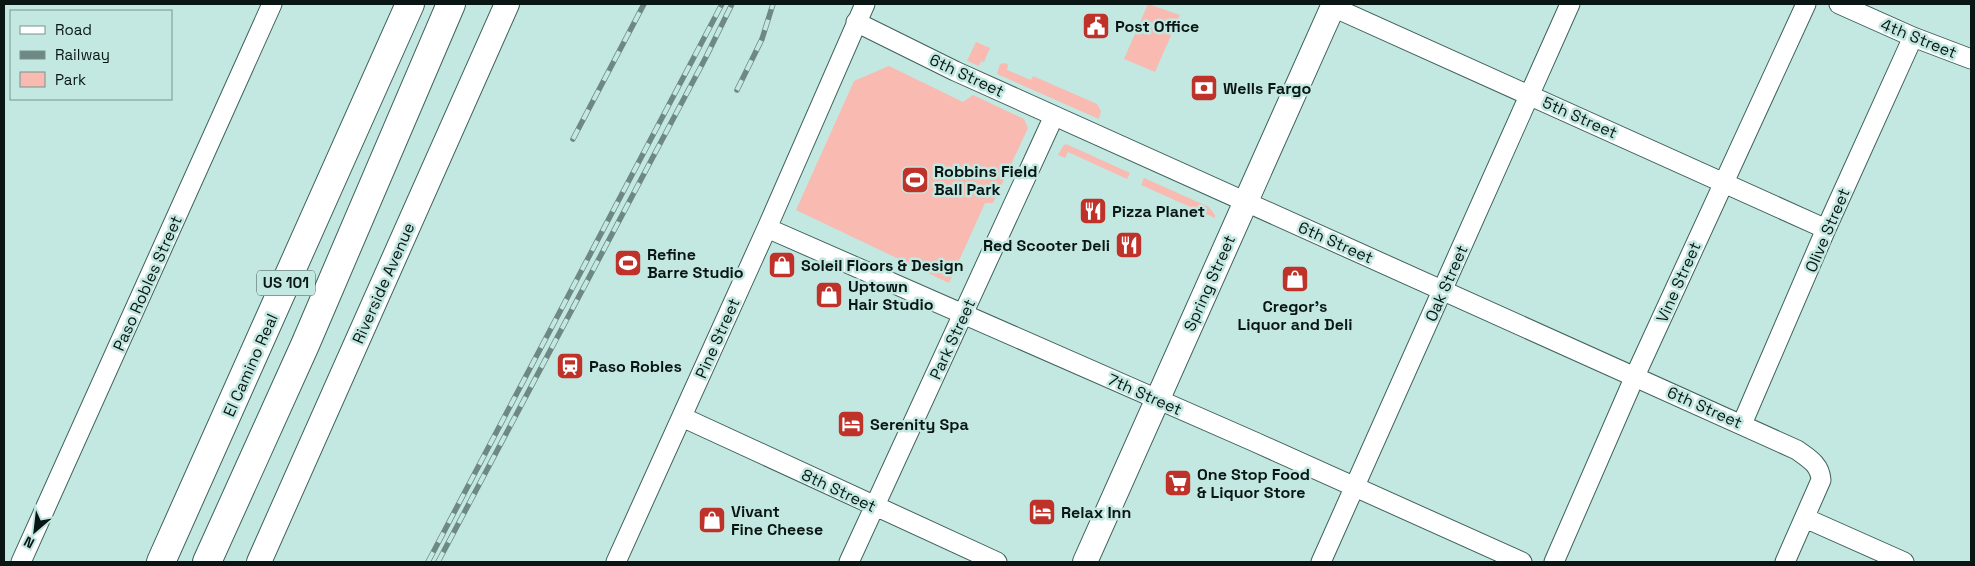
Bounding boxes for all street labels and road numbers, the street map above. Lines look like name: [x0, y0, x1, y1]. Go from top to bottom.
street label: 4th Street: [1878, 14, 1960, 63]
street label: 6th Street: [926, 49, 1007, 102]
street label: 5th Street: [1539, 92, 1621, 143]
street label: Olive Street: [1800, 185, 1855, 275]
street label: Paso Robles Street: [108, 212, 187, 354]
street label: 6th Street: [1295, 217, 1377, 268]
street label: Riverside Avenue: [347, 219, 420, 347]
street label: Spring Street: [1179, 232, 1240, 335]
street label: Vine Street: [1651, 239, 1706, 326]
street label: Oak Street: [1420, 242, 1473, 325]
road number: US 101: [257, 270, 315, 296]
street label: Pine Street: [690, 295, 745, 382]
street label: Park Street: [925, 296, 980, 383]
street label: El Camino Real: [218, 310, 283, 420]
street label: 7th Street: [1104, 369, 1185, 420]
street label: 6th Street: [1664, 382, 1746, 433]
street label: 8th Street: [798, 464, 880, 517]

